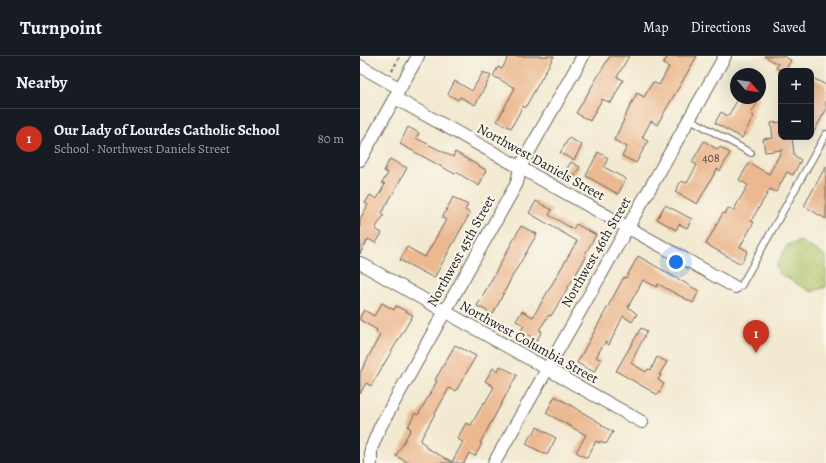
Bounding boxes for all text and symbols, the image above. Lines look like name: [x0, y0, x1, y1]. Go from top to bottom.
text: Turnpoint: [20, 15, 102, 41]
text: Map: [643, 18, 669, 37]
text: Directions: [691, 18, 751, 37]
text: Saved: [773, 18, 806, 37]
north arrow: [730, 68, 766, 104]
map controls: [778, 68, 814, 140]
button: +: [778, 68, 814, 104]
text: Nearby: [16, 71, 67, 94]
button: −: [778, 104, 814, 140]
street label: Northwest Daniels Street: [474, 119, 609, 205]
text: Our Lady of Lourdes Catholic School: [54, 120, 280, 140]
text: 1: [27, 130, 31, 147]
text: 80 m: [317, 130, 344, 147]
text: School · Northwest Daniels Street: [54, 140, 230, 157]
house number: 408: [702, 150, 720, 166]
street label: Northwest 45th Street: [423, 192, 500, 310]
street label: Northwest 46th Street: [557, 193, 636, 311]
your location: [666, 252, 686, 272]
street label: Northwest Columbia Street: [456, 296, 602, 388]
pin: 1: [743, 320, 769, 353]

